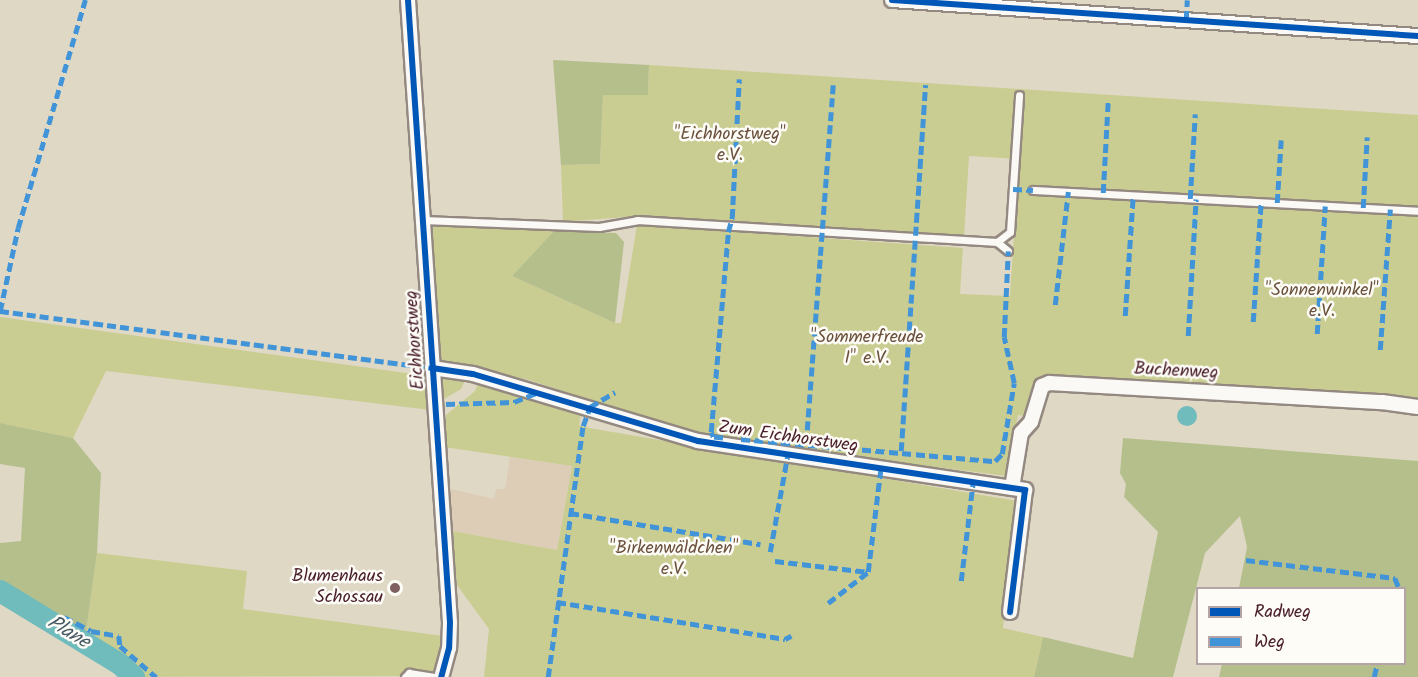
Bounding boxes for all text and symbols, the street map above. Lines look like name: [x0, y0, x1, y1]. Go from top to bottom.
park label: "Eichhorstweg" e.V.: [674, 125, 786, 168]
park label: "Sonnenwinkel" e.V.: [1265, 281, 1379, 324]
street label: Eichhorstweg: [402, 290, 430, 390]
park label: "Sommerfreude I" e.V.: [811, 328, 923, 370]
street label: Buchenweg: [1133, 359, 1219, 385]
street label: Zum Eichhorstweg: [717, 417, 859, 459]
park label: "Birkenwäldchen" e.V.: [609, 539, 739, 582]
place label: Blumenhaus Schossau: [292, 567, 383, 610]
marker: Blumenhaus Schossau: [388, 581, 402, 595]
legend: [1196, 587, 1406, 665]
text: Radweg: [1254, 598, 1311, 627]
water label: Plane: [43, 611, 93, 655]
text: Weg: [1254, 628, 1285, 657]

